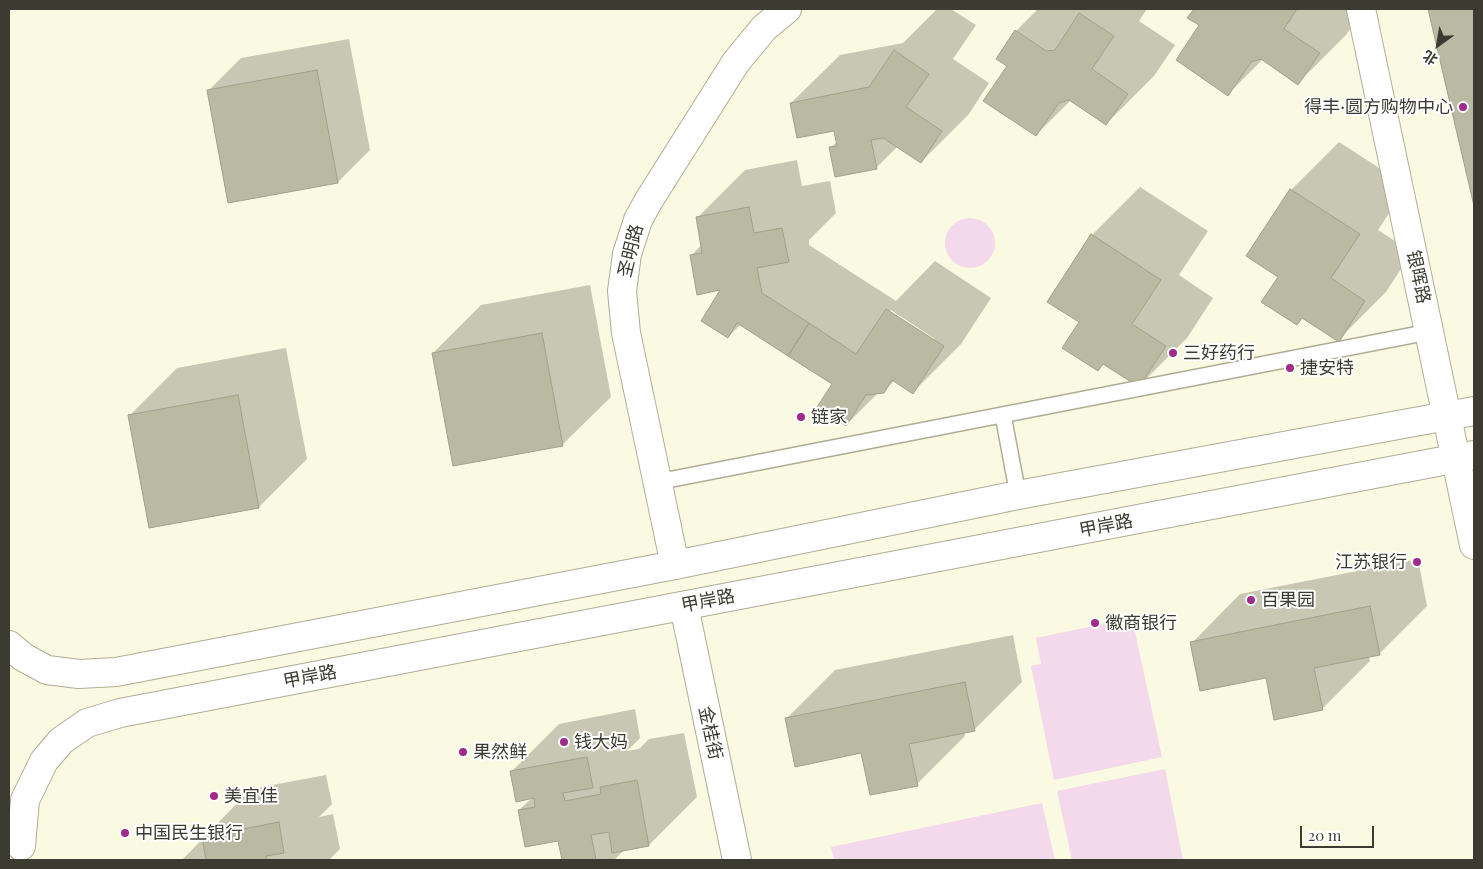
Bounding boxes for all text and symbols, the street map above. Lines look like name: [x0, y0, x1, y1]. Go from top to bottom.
north arrow: [1413, 20, 1463, 70]
text: 北: [1419, 46, 1441, 70]
place label: 得丰·圆方购物中心: [1304, 96, 1453, 118]
marker: 得丰·圆方购物中心: [1457, 101, 1469, 113]
street label: 圣明路: [614, 222, 648, 280]
street label: 银晖路: [1402, 248, 1434, 306]
place label: 三好药行: [1183, 342, 1255, 364]
marker: 三好药行: [1167, 347, 1179, 359]
place label: 捷安特: [1300, 357, 1354, 379]
marker: 捷安特: [1284, 362, 1296, 374]
place label: 链家: [811, 406, 847, 428]
marker: 链家: [795, 411, 807, 423]
street label: 甲岸路: [1077, 510, 1135, 542]
place label: 江苏银行: [1335, 551, 1407, 573]
marker: 江苏银行: [1411, 556, 1423, 568]
street label: 甲岸路: [679, 585, 737, 617]
place label: 百果园: [1261, 589, 1315, 611]
marker: 百果园: [1245, 594, 1257, 606]
place label: 徽商银行: [1105, 612, 1177, 634]
marker: 徽商银行: [1089, 617, 1101, 629]
street label: 甲岸路: [281, 661, 339, 693]
street label: 金桂街: [694, 704, 726, 762]
place label: 钱大妈: [574, 731, 628, 753]
marker: 钱大妈: [558, 736, 570, 748]
place label: 果然鲜: [473, 741, 527, 763]
marker: 果然鲜: [457, 746, 469, 758]
place label: 美宜佳: [224, 785, 278, 807]
marker: 美宜佳: [208, 790, 220, 802]
scale bar: [1303, 816, 1377, 848]
place label: 中国民生银行: [135, 822, 243, 844]
text: 20 m: [1308, 825, 1341, 845]
marker: 中国民生银行: [119, 827, 131, 839]

